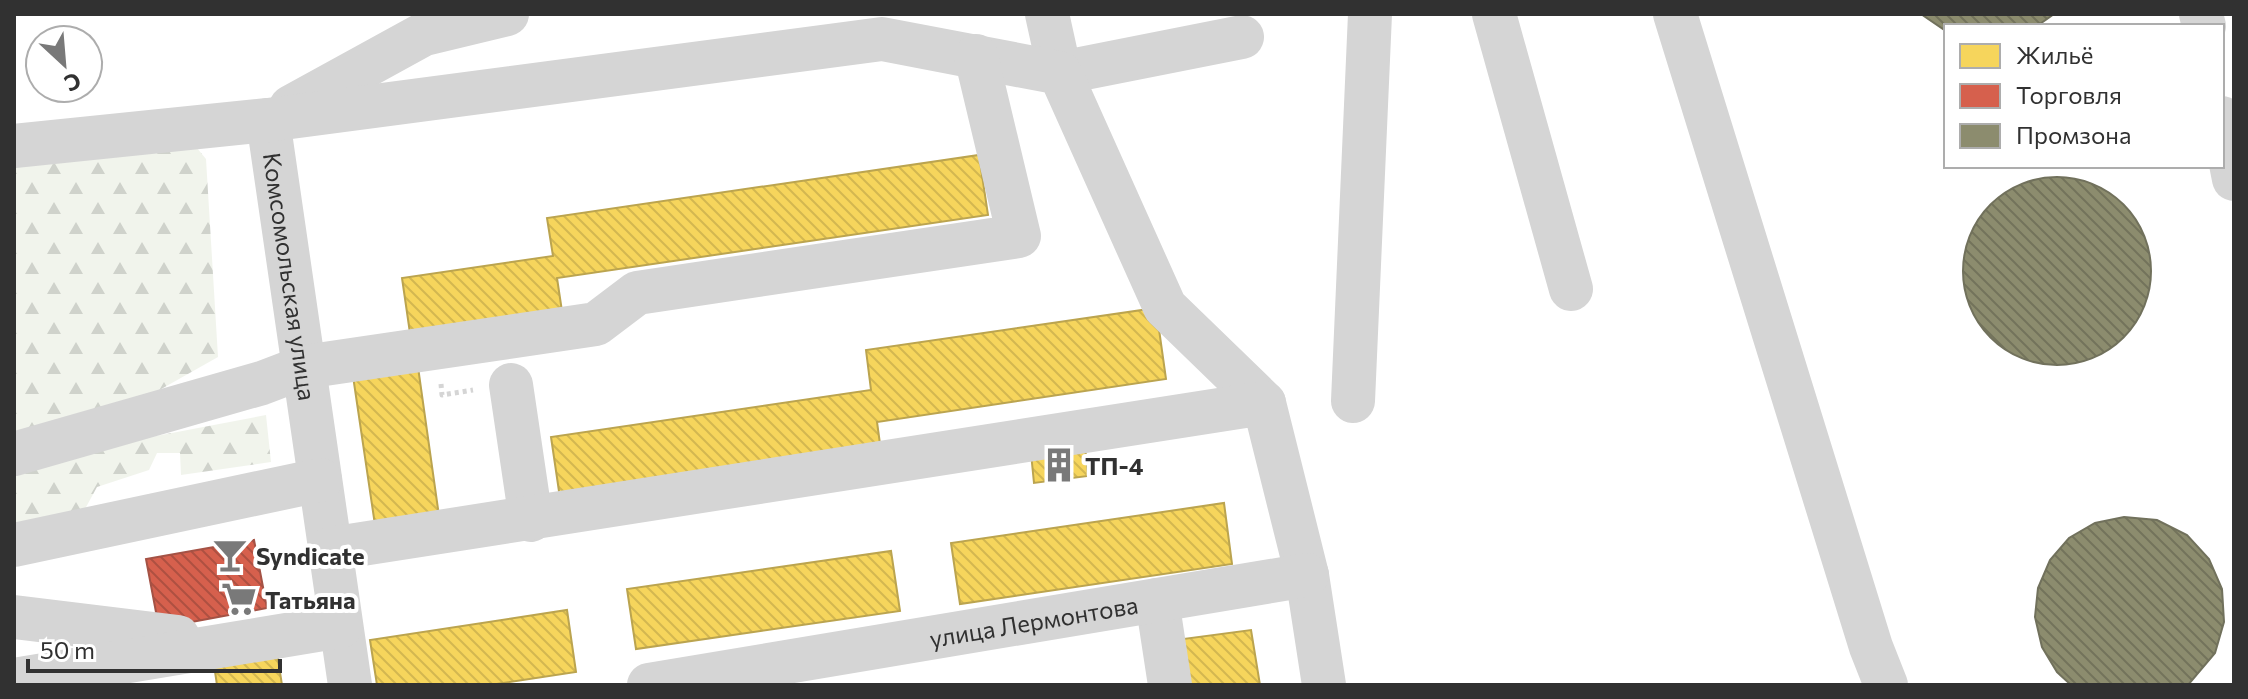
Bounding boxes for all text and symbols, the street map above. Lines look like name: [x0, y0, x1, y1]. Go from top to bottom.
north arrow: [24, 24, 104, 104]
legend: [1944, 24, 2224, 168]
text: Жильё: [2016, 40, 2093, 69]
text: С: [60, 67, 86, 98]
text: Торговля: [2016, 80, 2122, 109]
text: Промзона: [2016, 120, 2131, 149]
street label: Комсомольская улица: [258, 150, 323, 402]
building icon: ТП-4: [1040, 446, 1078, 484]
place label: ТП-4: [1085, 451, 1144, 480]
bar icon: Syndicate: [211, 536, 249, 574]
place label: Syndicate: [256, 541, 365, 570]
supermarket icon: Татьяна: [220, 580, 258, 618]
place label: Татьяна: [265, 585, 355, 614]
street label: улица Лермонтова: [927, 589, 1140, 652]
scale bar: [28, 623, 280, 673]
text: 50 m: [40, 635, 95, 664]

